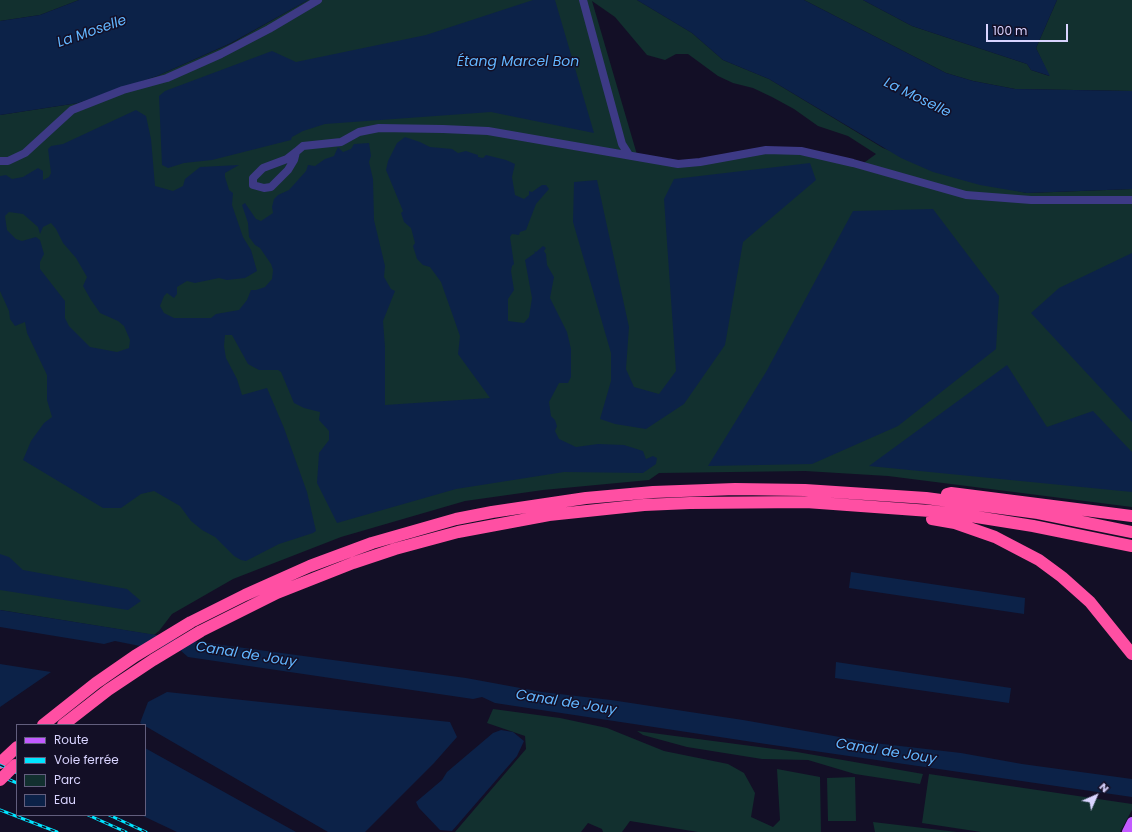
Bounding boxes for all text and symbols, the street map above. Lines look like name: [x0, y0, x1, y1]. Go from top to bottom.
water label: La Moselle: [55, 12, 129, 52]
scale bar: [988, 16, 1070, 42]
text: 100 m: [993, 22, 1027, 39]
water label: Étang Marcel Bon: [457, 54, 579, 70]
water label: La Moselle: [881, 75, 953, 121]
water label: Canal de Jouy: [194, 639, 298, 671]
water label: Canal de Jouy: [514, 687, 618, 719]
legend: [16, 724, 146, 816]
text: Route: [54, 731, 88, 748]
water label: Canal de Jouy: [834, 736, 938, 768]
text: Voie ferrée: [54, 751, 119, 768]
text: Parc: [54, 771, 81, 788]
north arrow: [1076, 776, 1116, 816]
text: N: [1096, 779, 1113, 796]
text: Eau: [54, 791, 76, 808]

